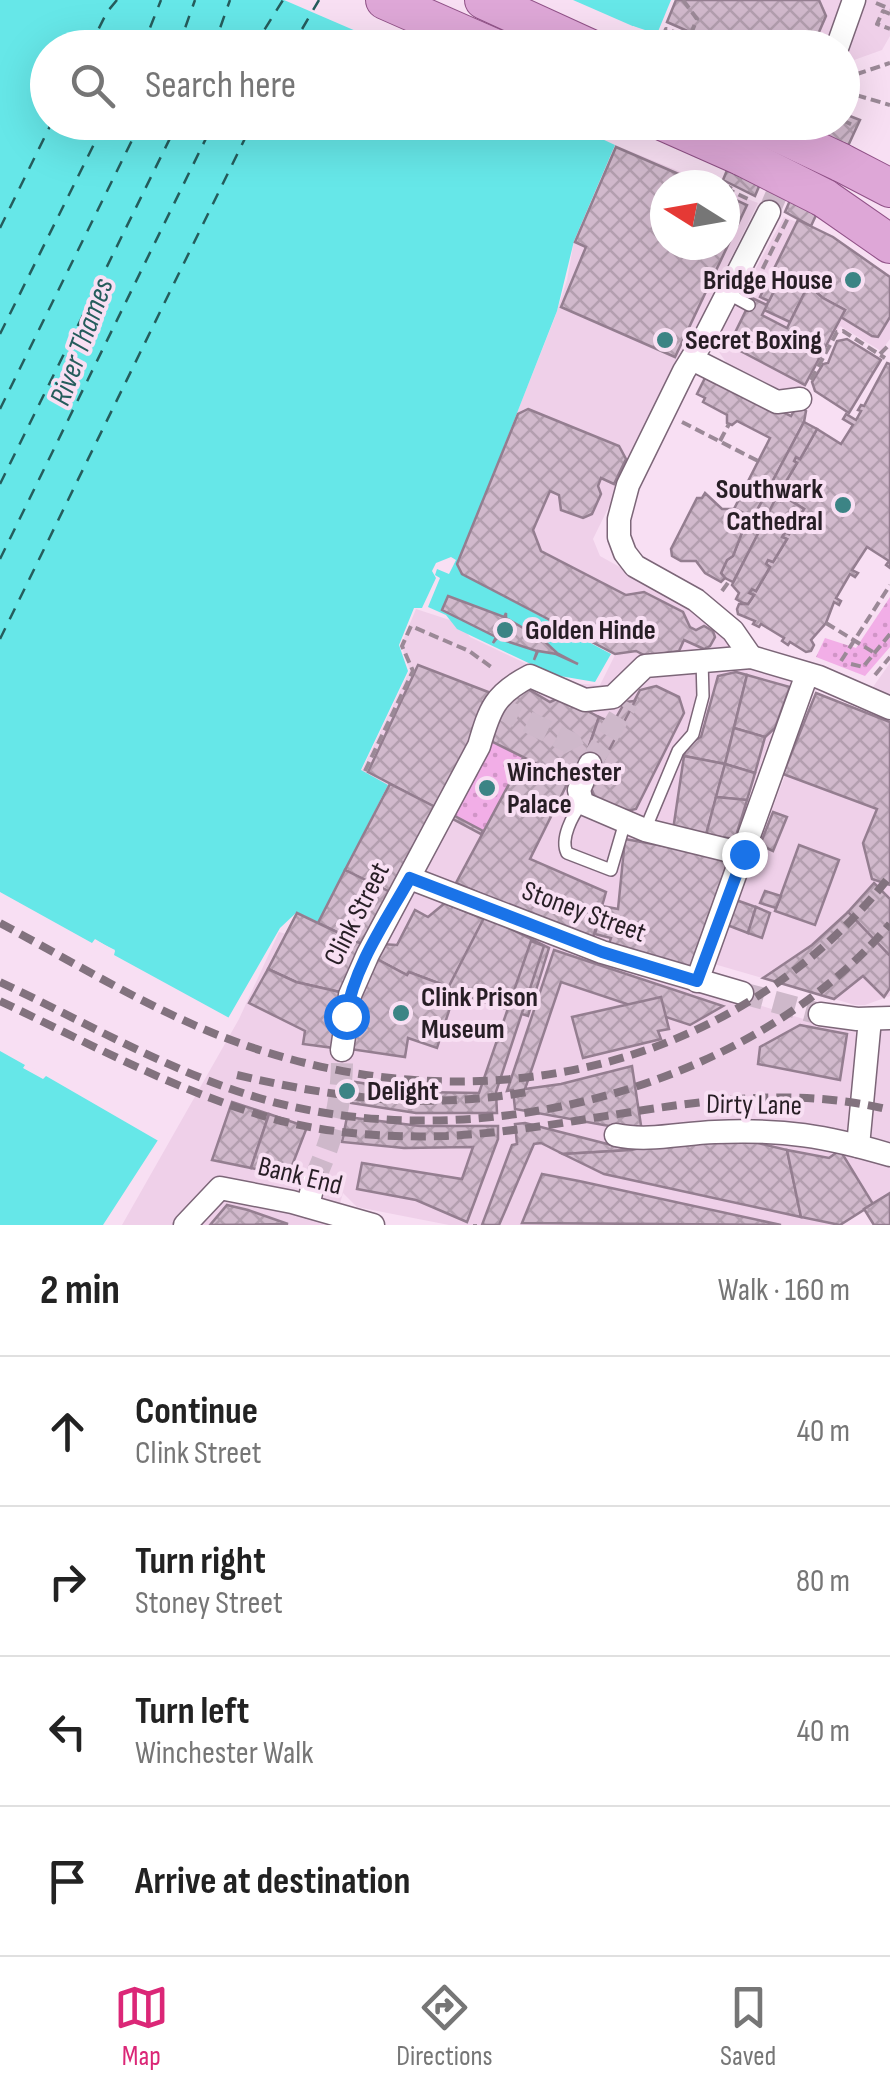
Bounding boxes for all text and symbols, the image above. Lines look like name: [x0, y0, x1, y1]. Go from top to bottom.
search box: [30, 30, 860, 140]
icon: search: [65, 58, 120, 113]
text: Search here: [145, 63, 296, 108]
north arrow: [650, 170, 740, 260]
place label: Bridge House: [703, 264, 833, 297]
marker: Bridge House: [842, 269, 864, 291]
water label: River Thames: [42, 273, 122, 410]
place label: Secret Boxing: [685, 324, 822, 357]
marker: Secret Boxing: [654, 329, 676, 351]
place label: Southwark Cathedral: [716, 473, 823, 538]
marker: Southwark Cathedral: [832, 494, 854, 516]
place label: Golden Hinde: [525, 614, 656, 647]
marker: Golden Hinde: [494, 619, 516, 641]
place label: Winchester Palace: [507, 756, 622, 821]
marker: Winchester Palace: [476, 777, 498, 799]
route end: [722, 832, 768, 878]
street label: Clink Street: [317, 857, 397, 971]
street label: Stoney Street: [518, 874, 650, 950]
place label: Clink Prison Museum: [421, 981, 538, 1046]
route start: [324, 994, 370, 1040]
marker: Clink Prison Museum: [390, 1002, 412, 1024]
place label: Delight: [367, 1075, 439, 1108]
marker: Delight: [336, 1080, 358, 1102]
street label: Dirty Lane: [706, 1088, 802, 1122]
street label: Bank End: [254, 1150, 346, 1202]
text: 2 min: [40, 1265, 120, 1316]
text: Walk · 160 m: [718, 1271, 850, 1310]
text: Continue: [135, 1389, 258, 1434]
icon: ahead: [40, 1404, 95, 1459]
text: 40 m: [797, 1412, 850, 1451]
text: Clink Street: [135, 1434, 262, 1473]
text: Turn right: [135, 1539, 266, 1584]
icon: right: [40, 1554, 95, 1609]
text: 80 m: [796, 1562, 850, 1601]
text: Stoney Street: [135, 1584, 283, 1623]
text: Turn left: [135, 1689, 249, 1734]
icon: left: [40, 1704, 95, 1759]
text: 40 m: [797, 1712, 850, 1751]
text: Winchester Walk: [135, 1734, 313, 1773]
icon: arrive: [40, 1854, 95, 1909]
text: Arrive at destination: [135, 1859, 410, 1904]
tab: Map: [114, 1980, 169, 2073]
tab: Directions: [396, 1980, 493, 2073]
tab: Saved: [720, 1980, 776, 2073]

